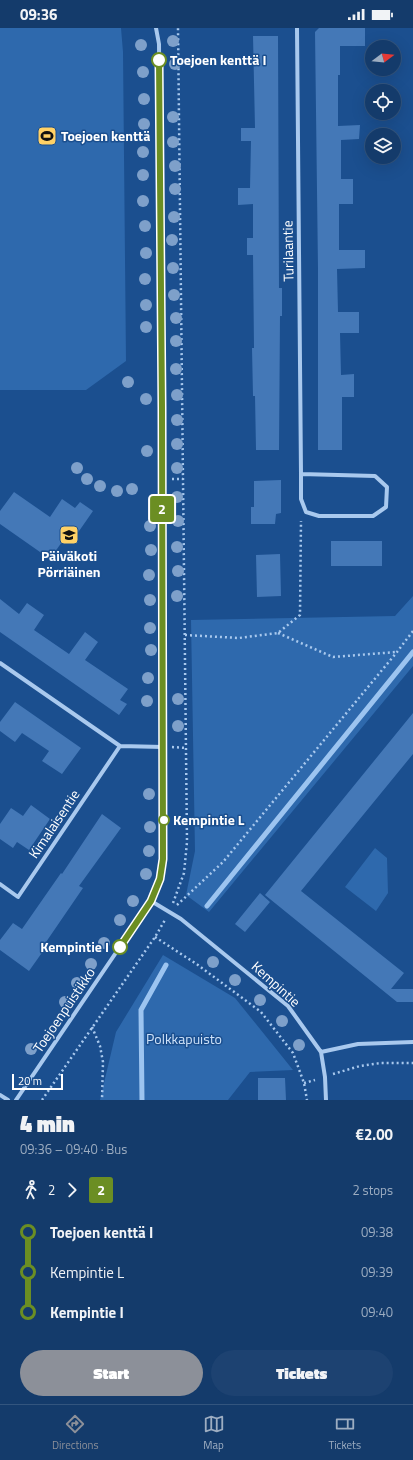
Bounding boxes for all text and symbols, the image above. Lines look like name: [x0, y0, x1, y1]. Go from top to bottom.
text: 09:36: [20, 3, 57, 26]
north arrow: [365, 40, 401, 76]
map controls: [365, 40, 401, 164]
place label: Toejoen kenttä I: [170, 49, 266, 70]
marker: Toejoen kenttä I: [151, 52, 167, 68]
button: locate: [365, 84, 401, 120]
sports icon: Toejoen kenttä: [36, 125, 58, 147]
place label: Toejoen kenttä: [61, 125, 150, 146]
button: layers: [365, 128, 401, 164]
street label: Turilaantie: [276, 220, 299, 282]
line badge: 2: [149, 496, 175, 522]
text: 2: [158, 498, 166, 519]
school or university icon: Päiväkoti Pörriäinen: [58, 524, 80, 546]
place label: Päiväkoti Pörriäinen: [37, 545, 101, 582]
street label: Kimalaisentie: [23, 785, 84, 862]
place label: Kempintie L: [173, 809, 245, 830]
marker: Kempintie L: [158, 814, 170, 826]
place label: Kempintie I: [40, 936, 109, 957]
marker: Kempintie I: [112, 939, 128, 955]
street label: Kempintie: [247, 956, 305, 1011]
street label: Toejoenpuistikko: [27, 963, 100, 1056]
park label: Polkkapuisto: [146, 1028, 222, 1049]
scale bar: [12, 1072, 63, 1091]
text: 20 m: [18, 1073, 42, 1089]
text: 4 min: [20, 1107, 75, 1141]
text: €2.00: [356, 1123, 393, 1146]
text: 09:36 – 09:40 · Bus: [20, 1139, 127, 1159]
icon: walk: [20, 1179, 42, 1201]
icon: forward: [61, 1179, 83, 1201]
text: 2: [97, 1179, 105, 1200]
text: 2: [48, 1180, 55, 1200]
text: 2 stops: [352, 1180, 393, 1200]
text: Toejoen kenttä I: [50, 1221, 153, 1244]
text: 09:38: [361, 1222, 393, 1242]
text: Kempintie L: [50, 1261, 124, 1284]
text: 09:39: [361, 1262, 393, 1282]
text: Kempintie I: [50, 1301, 124, 1324]
text: 09:40: [361, 1302, 393, 1322]
button: Start: [20, 1350, 203, 1396]
button: Tickets: [211, 1350, 393, 1396]
tab: Directions: [52, 1413, 99, 1453]
tab: Map: [203, 1413, 225, 1453]
tab: Tickets: [328, 1413, 361, 1453]

